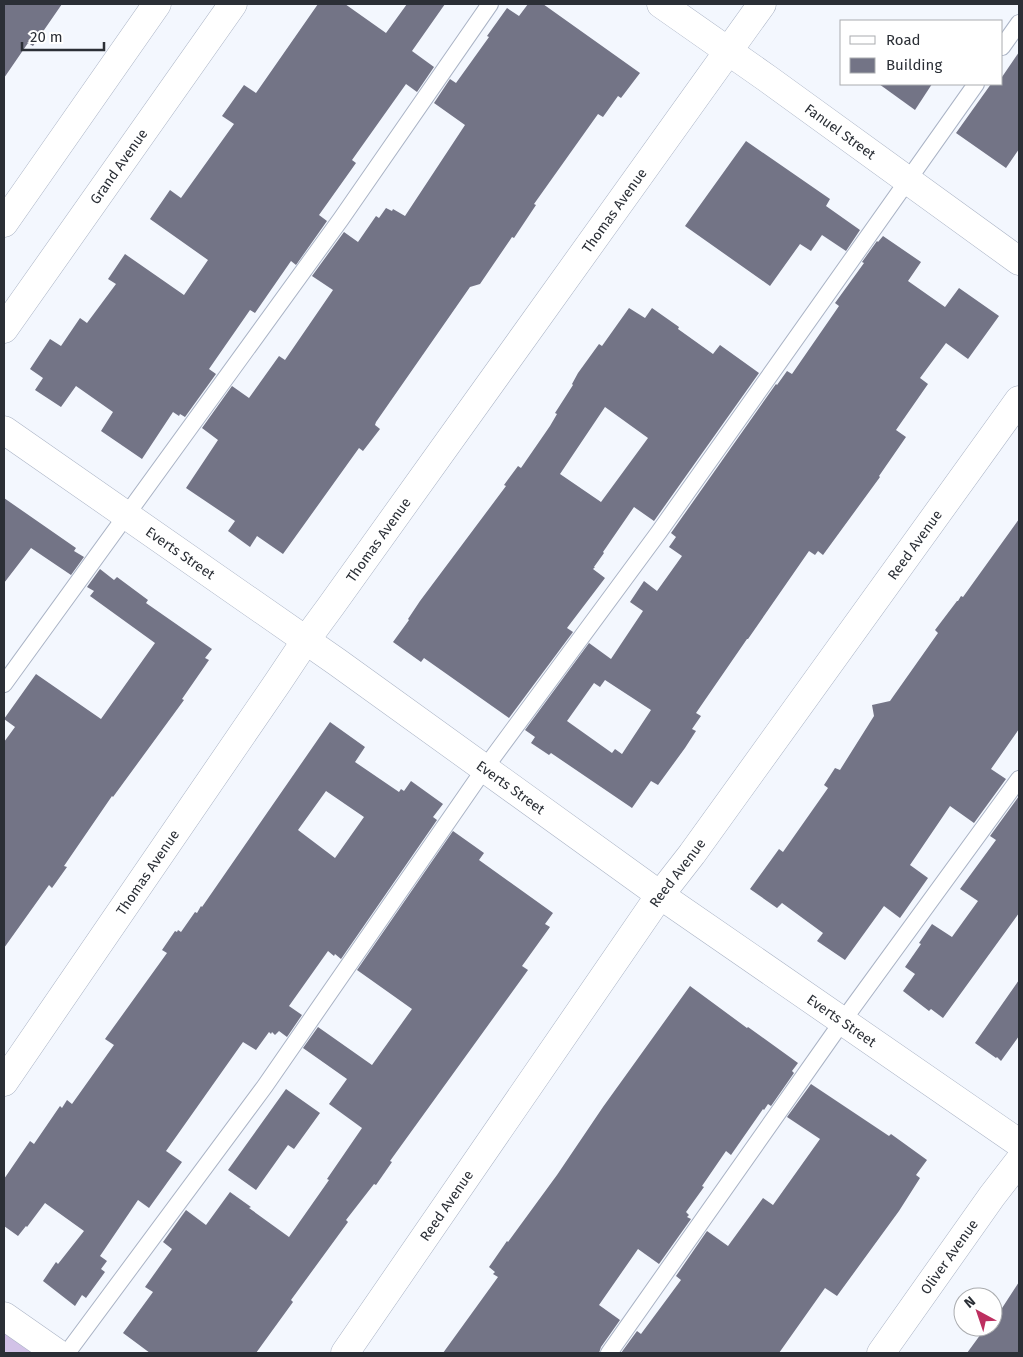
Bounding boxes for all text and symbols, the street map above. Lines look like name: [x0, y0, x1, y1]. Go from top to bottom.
scale bar: [22, 20, 105, 52]
legend: [840, 20, 1003, 85]
text: 20 m: [30, 28, 63, 46]
text: Road: [886, 31, 921, 49]
text: Building: [886, 56, 942, 74]
street label: Fanuel Street: [801, 100, 880, 164]
street label: Grand Avenue: [87, 126, 151, 208]
street label: Thomas Avenue: [579, 165, 651, 256]
street label: Thomas Avenue: [343, 494, 415, 586]
street label: Reed Avenue: [884, 507, 946, 583]
street label: Everts Street: [142, 523, 219, 584]
street label: Everts Street: [473, 757, 549, 819]
street label: Thomas Avenue: [113, 827, 183, 919]
street label: Reed Avenue: [646, 835, 709, 911]
street label: Everts Street: [804, 991, 880, 1051]
street label: Reed Avenue: [417, 1167, 477, 1244]
street label: Oliver Avenue: [917, 1216, 982, 1298]
north arrow: [953, 1287, 1003, 1337]
text: N: [961, 1293, 979, 1312]

